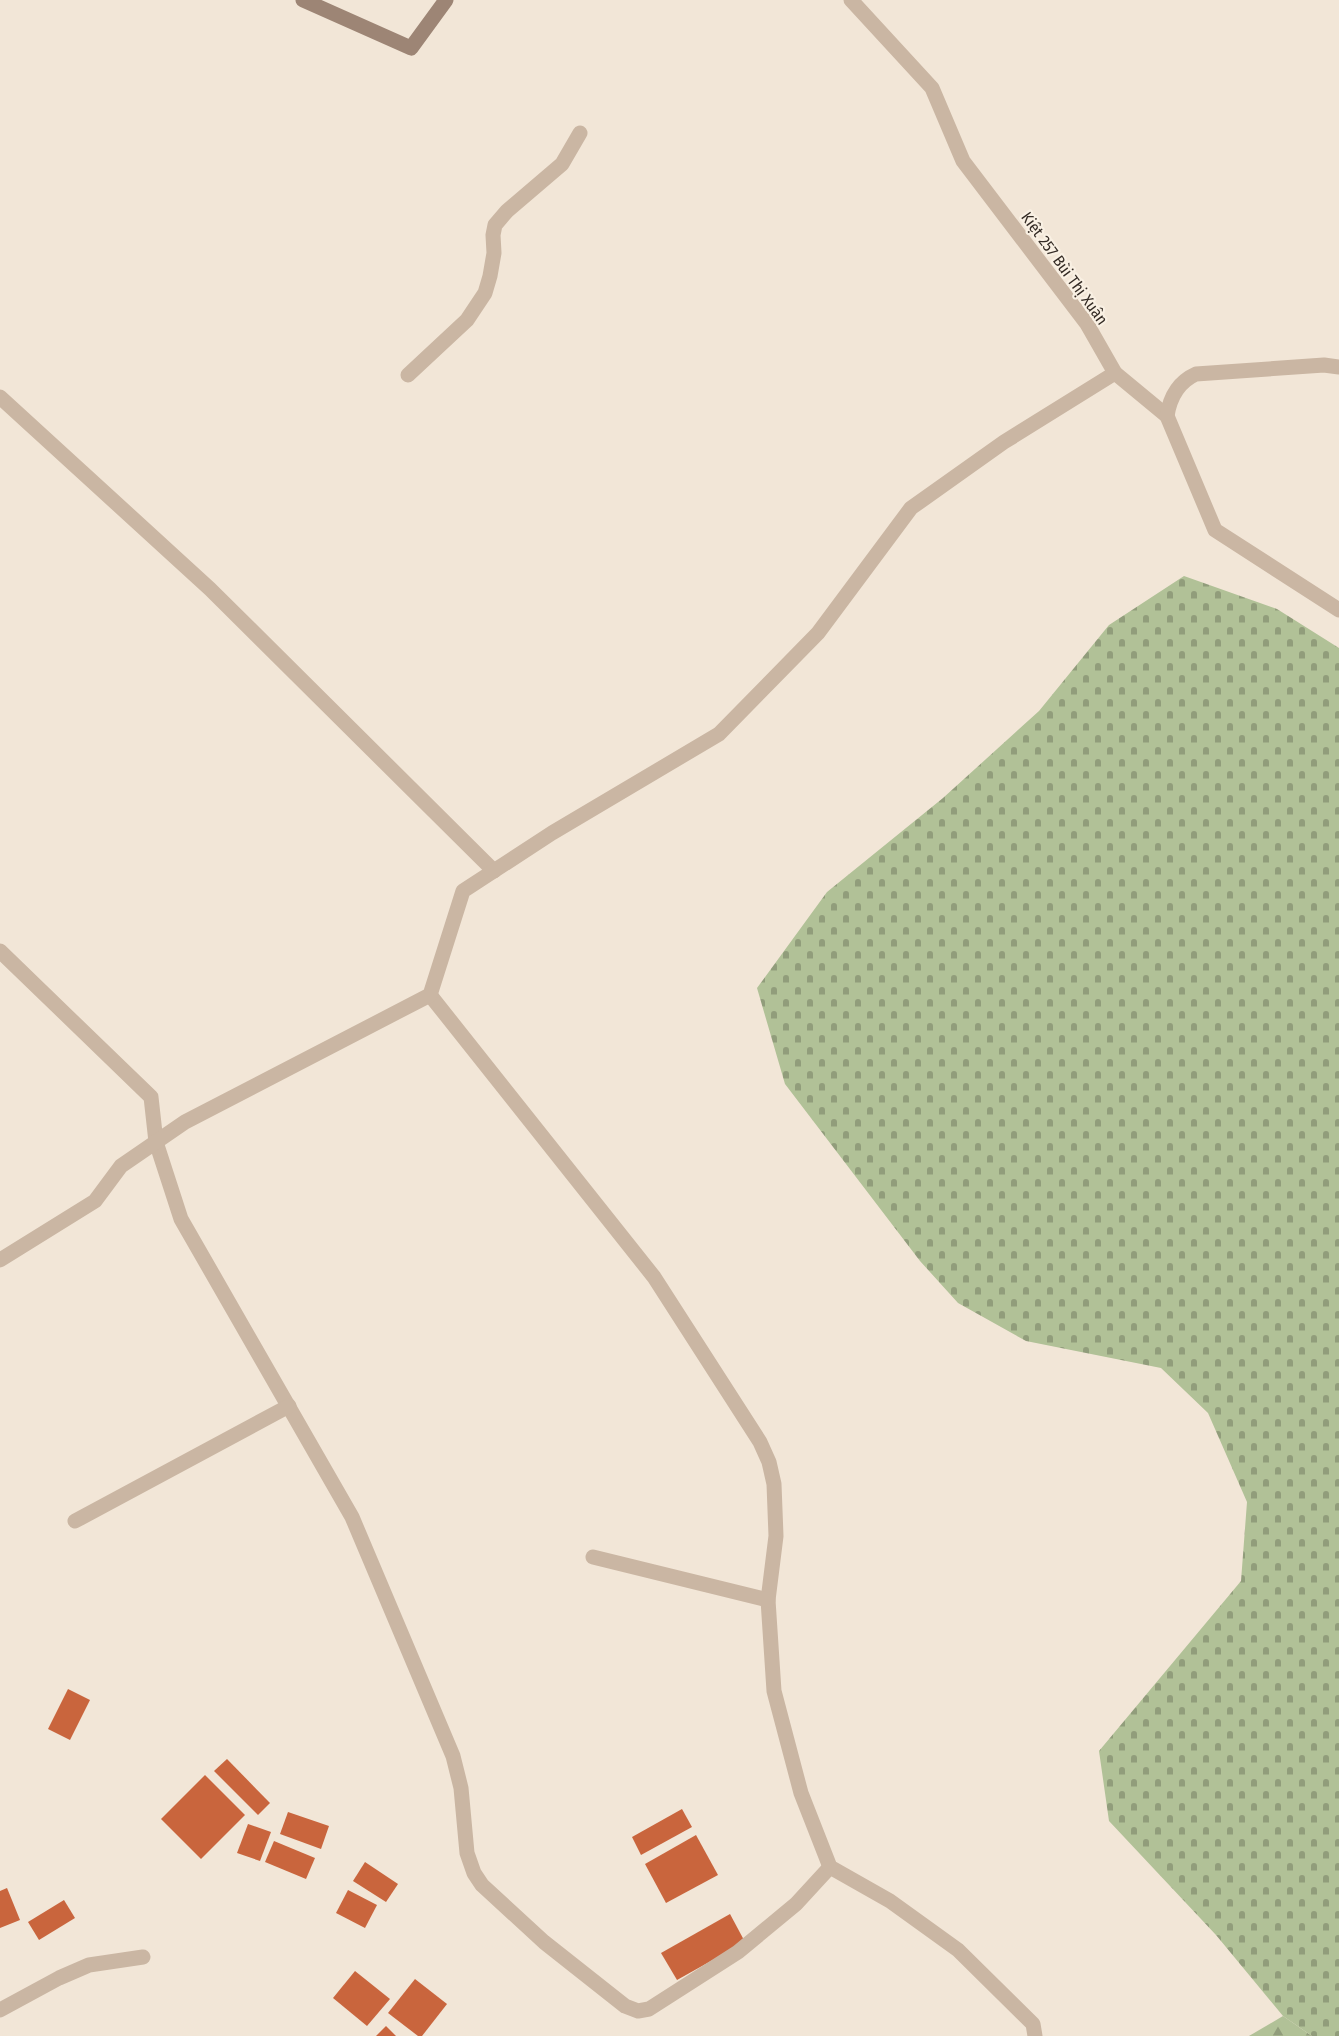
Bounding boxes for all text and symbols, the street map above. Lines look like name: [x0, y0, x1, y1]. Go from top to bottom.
street label: Kiệt 257 Bùi Thị Xuân: [1017, 208, 1112, 328]

